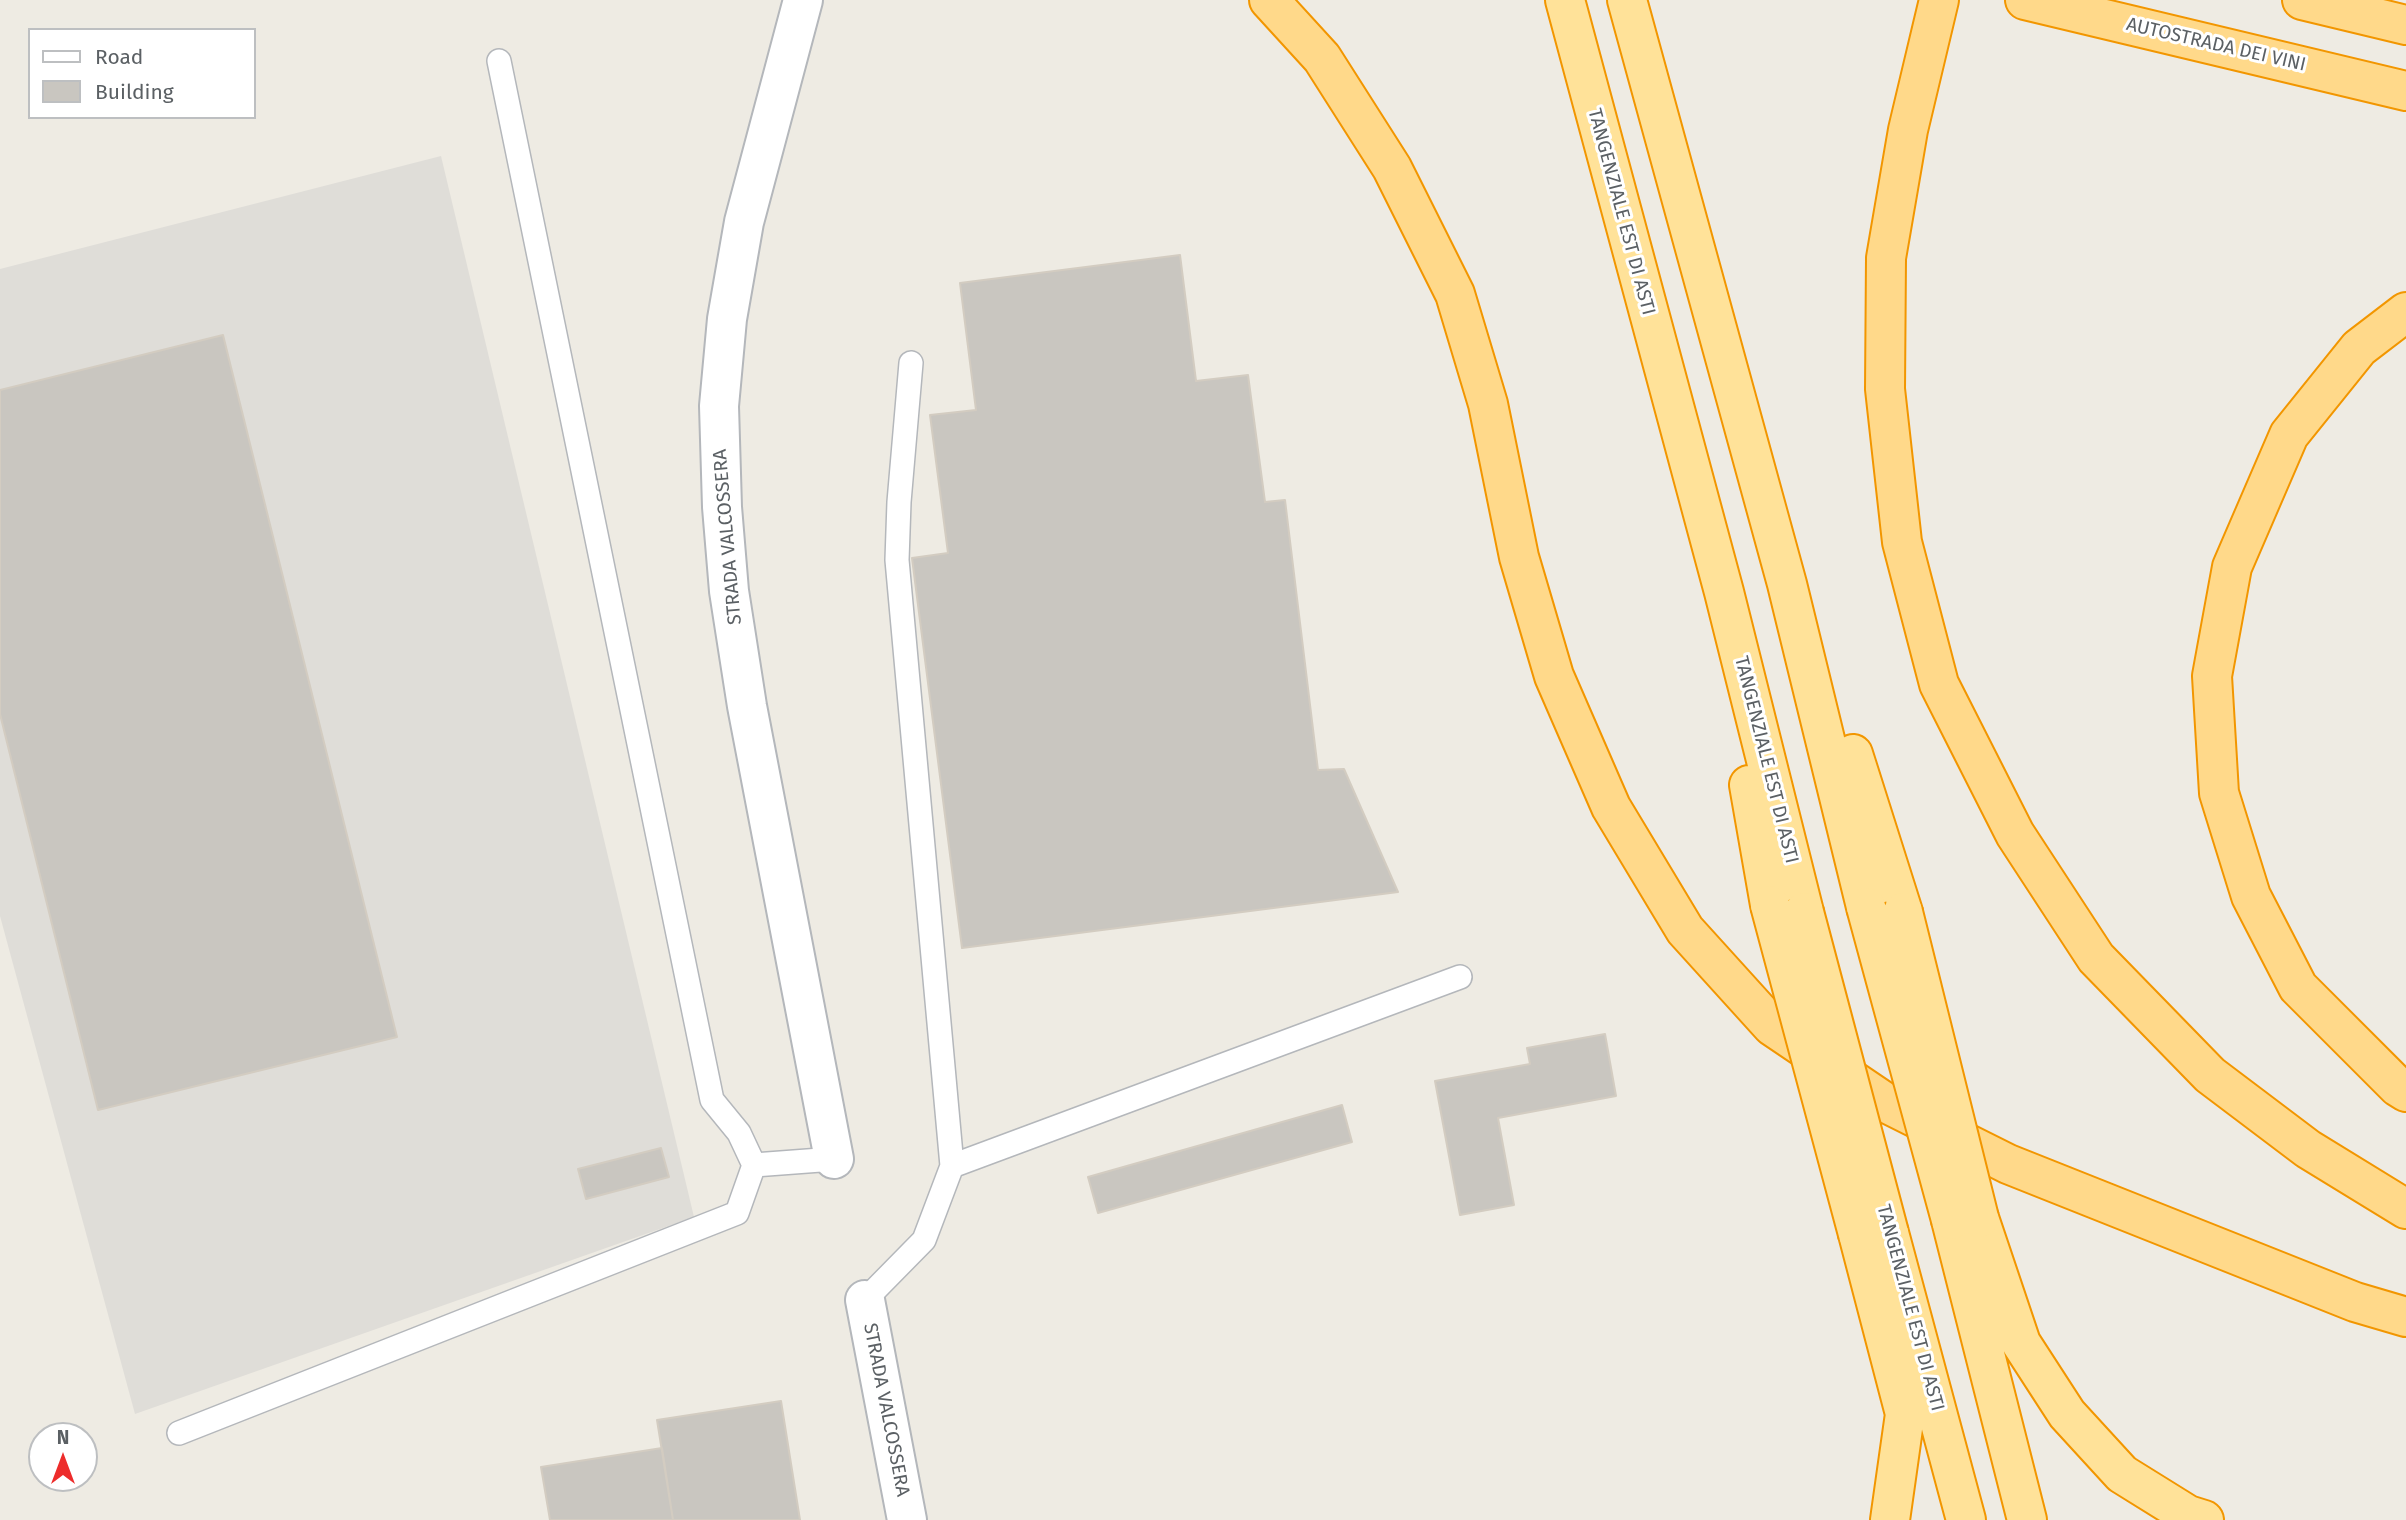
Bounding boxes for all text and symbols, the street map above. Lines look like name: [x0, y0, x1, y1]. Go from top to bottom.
street label: AUTOSTRADA DEI VINI: [2124, 13, 2308, 77]
legend: [28, 28, 256, 119]
text: Road: [95, 44, 143, 70]
text: Building: [95, 79, 174, 105]
street label: TANGENZIALE EST DI ASTI: [1582, 106, 1660, 318]
street label: STRADA VALCOSSERA: [709, 448, 747, 626]
street label: TANGENZIALE EST DI ASTI: [1729, 654, 1803, 866]
street label: TANGENZIALE EST DI ASTI: [1871, 1202, 1949, 1414]
street label: STRADA VALCOSSERA: [858, 1321, 914, 1499]
north arrow: [28, 1422, 98, 1492]
text: N: [57, 1426, 69, 1449]

